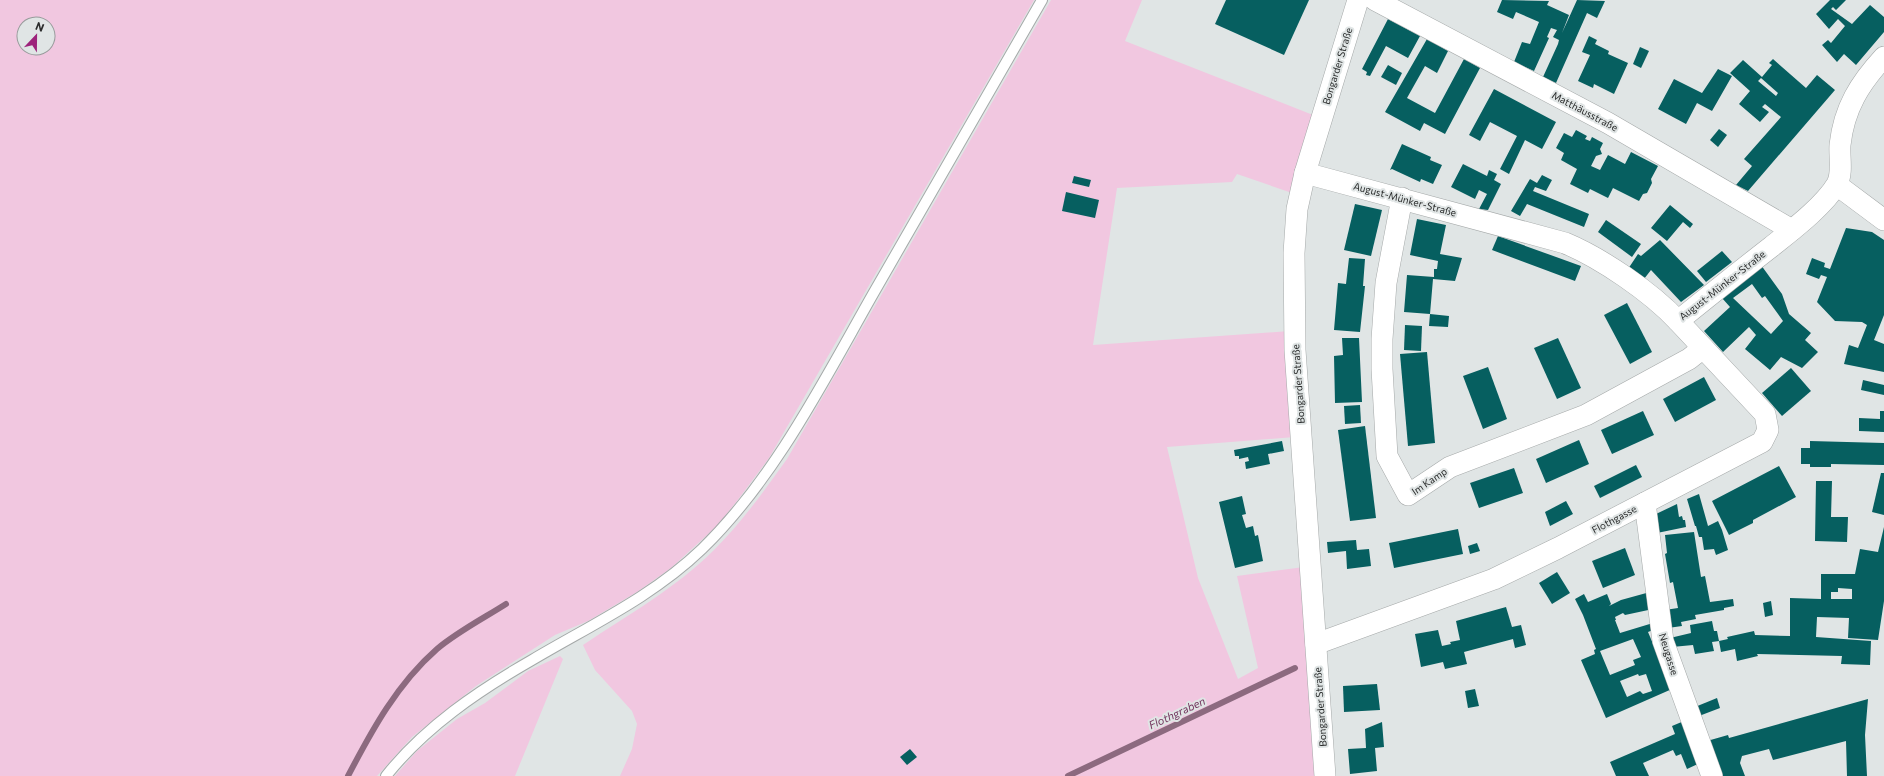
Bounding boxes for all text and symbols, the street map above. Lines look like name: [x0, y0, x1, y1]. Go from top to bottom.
north arrow: [16, 16, 56, 56]
text: N: [34, 19, 46, 34]
street label: Bongarder Straße: [1320, 26, 1354, 106]
street label: Matthäusstraße: [1550, 89, 1620, 133]
street label: August-Münker-Straße: [1352, 179, 1458, 219]
street label: August-Münker-Straße: [1677, 248, 1767, 322]
street label: Bongarder Straße: [1289, 344, 1307, 424]
street label: Im Kamp: [1409, 465, 1449, 497]
street label: Flothgasse: [1590, 502, 1638, 536]
street label: Neugasse: [1657, 632, 1681, 676]
street label: Bongarder Straße: [1311, 667, 1329, 747]
water label: Flothgraben: [1146, 694, 1207, 731]

